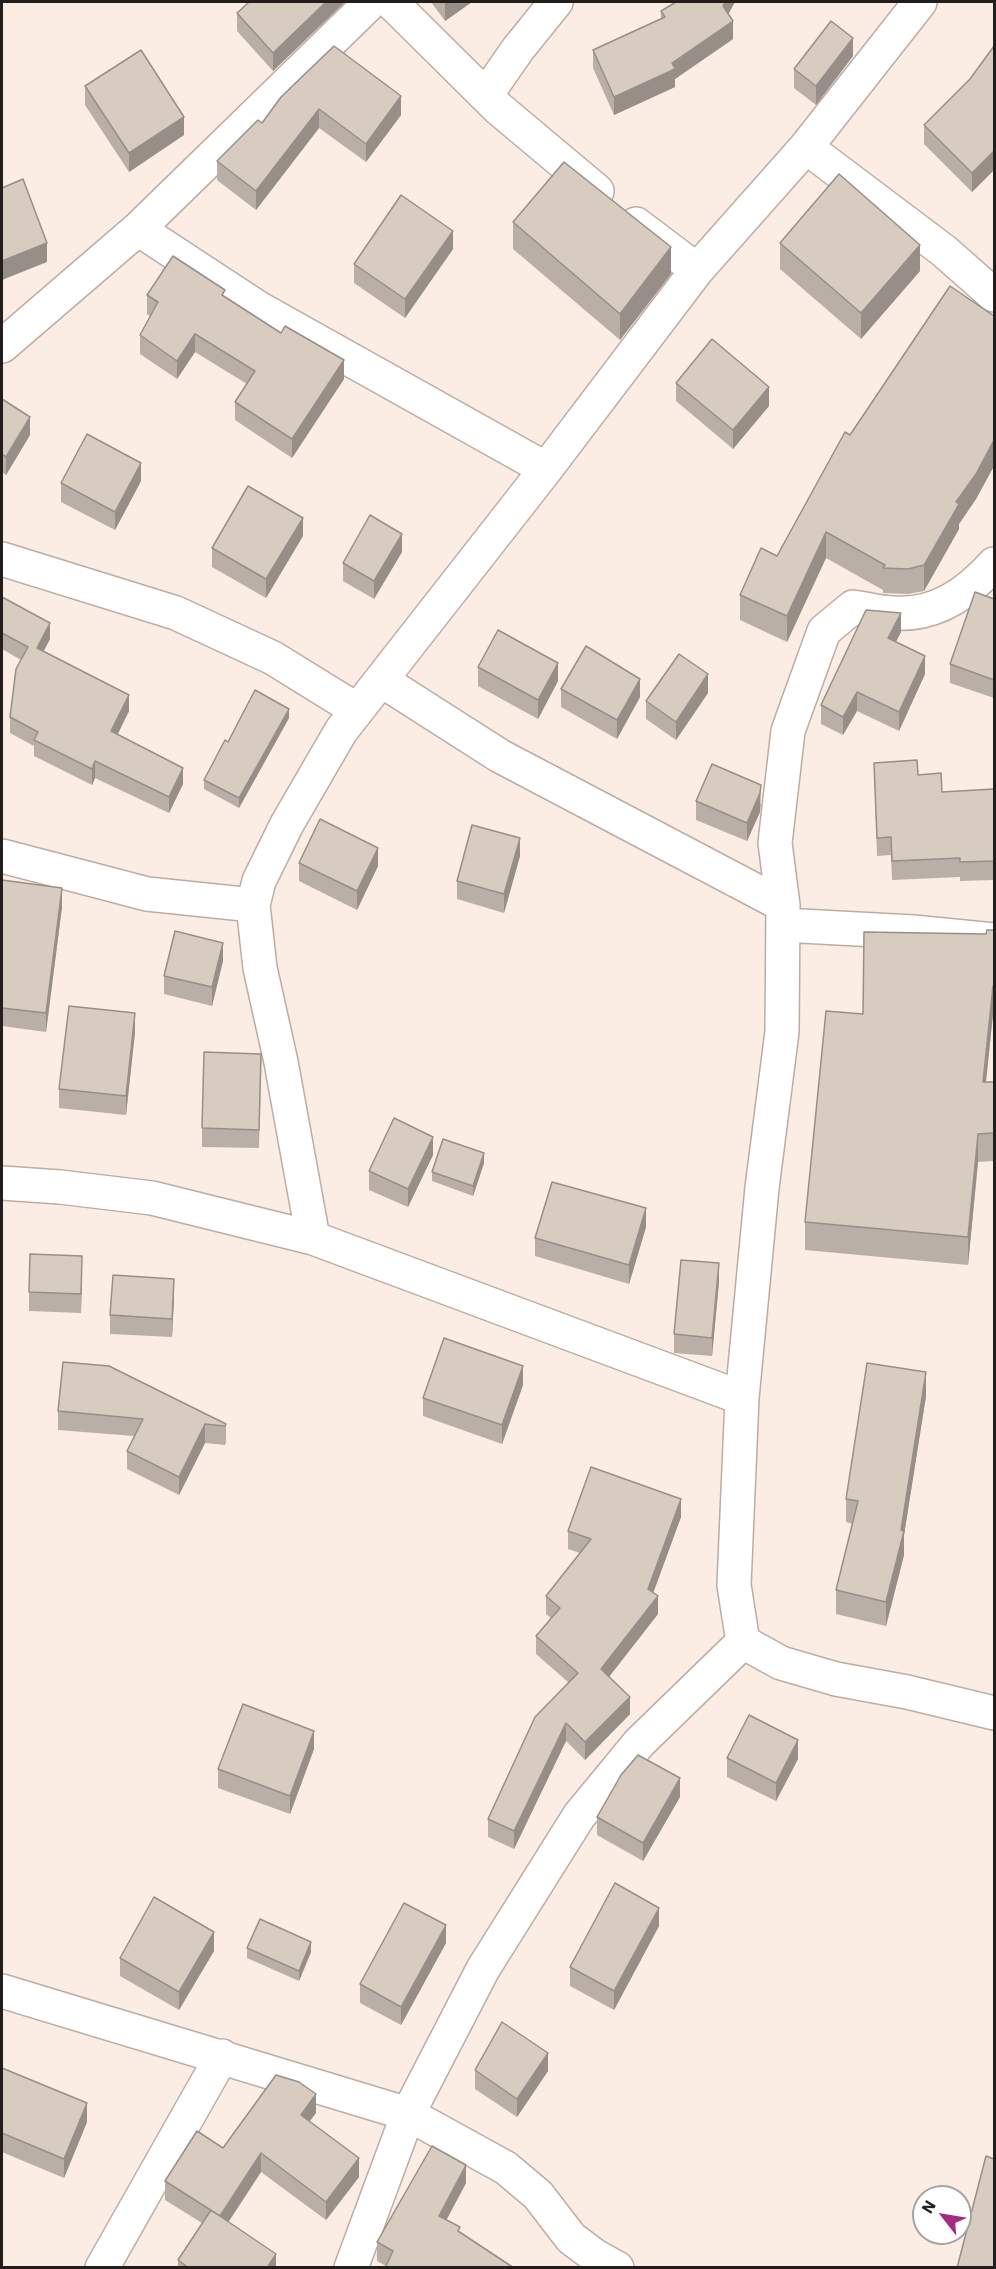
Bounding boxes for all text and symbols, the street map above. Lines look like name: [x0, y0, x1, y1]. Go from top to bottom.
north arrow: [912, 2185, 972, 2245]
text: N: [917, 2197, 940, 2217]

